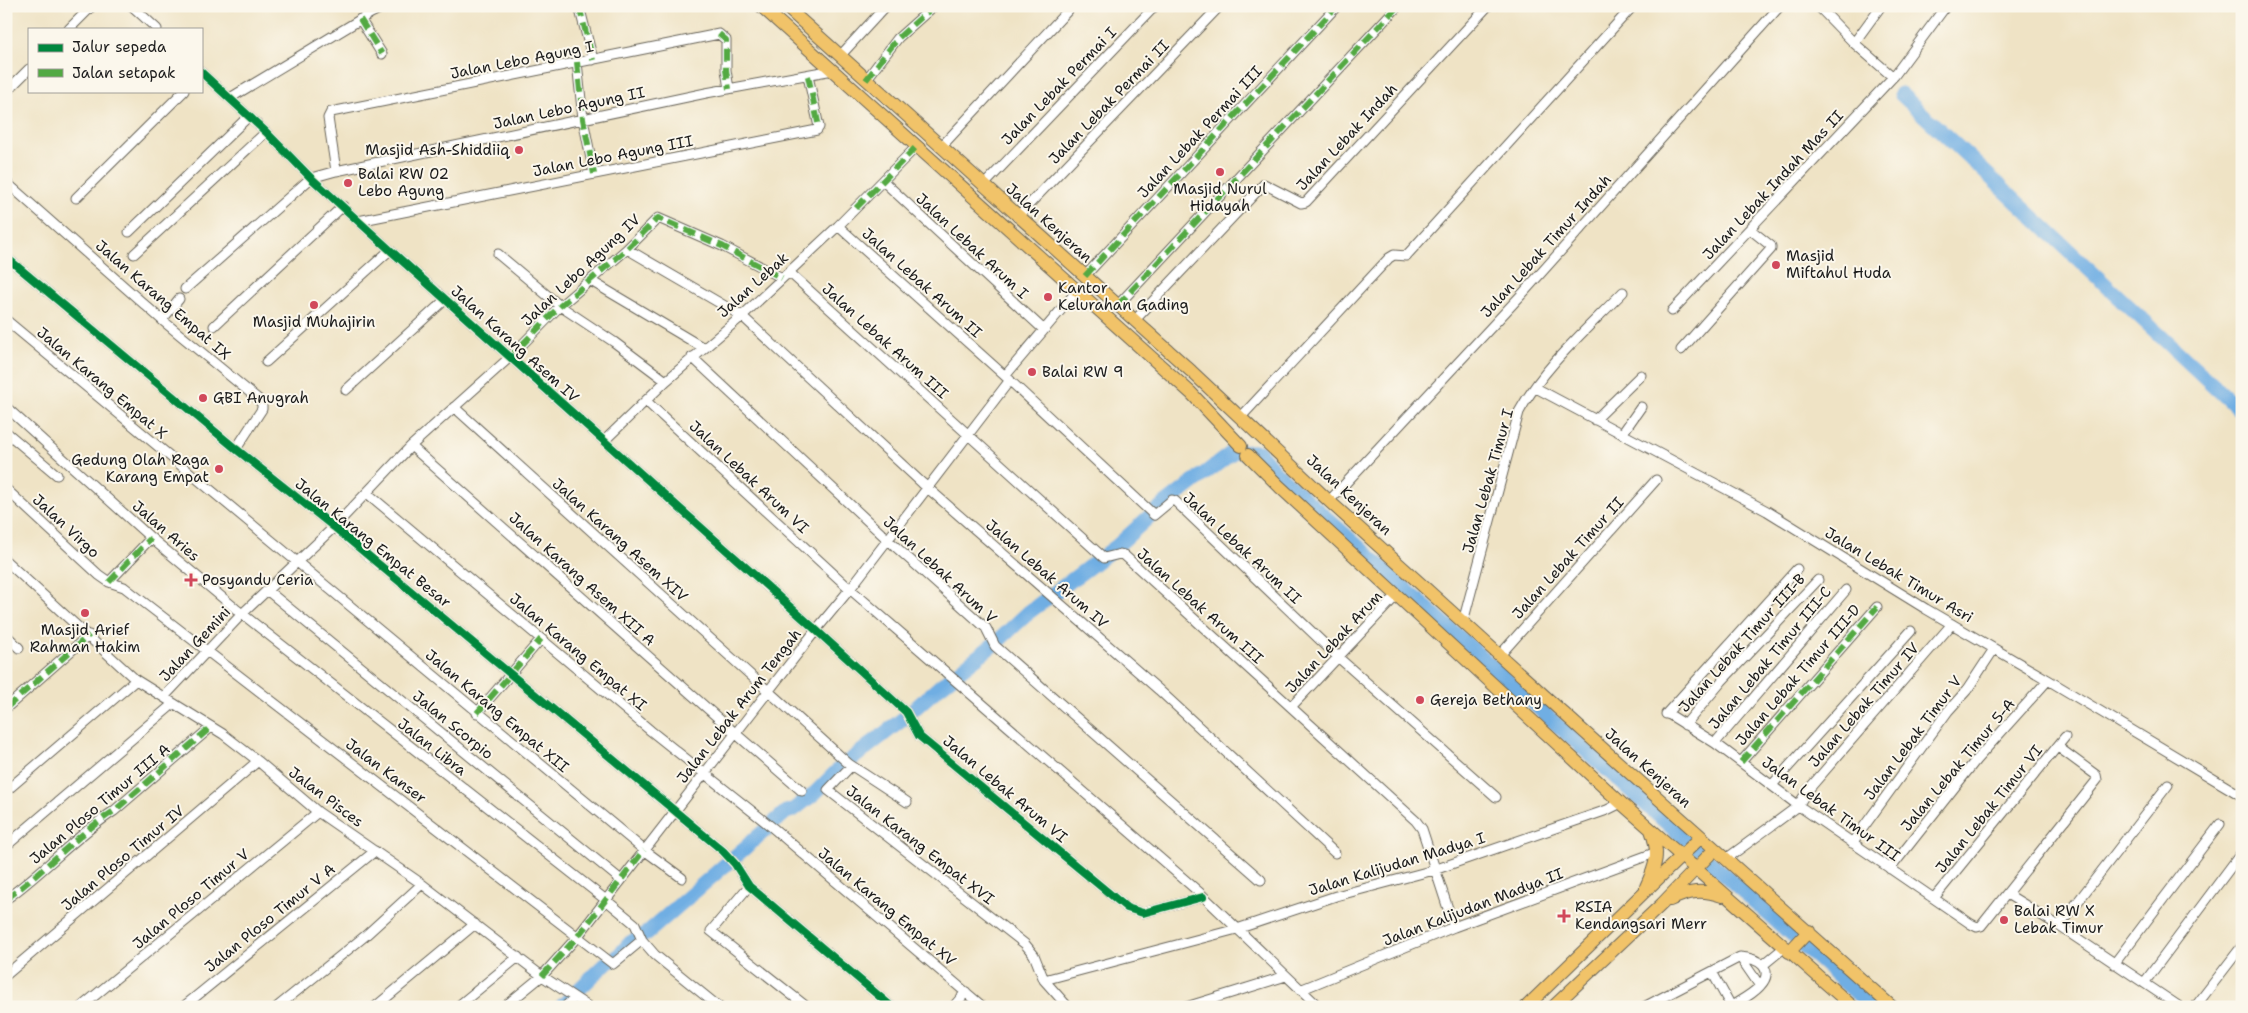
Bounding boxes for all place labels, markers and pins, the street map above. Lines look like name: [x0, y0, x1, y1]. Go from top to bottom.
place label: Masjid Ash-Shiddiiq: [365, 140, 510, 160]
marker: Masjid Ash-Shiddiiq: [513, 144, 525, 156]
place label: Balai RW 02 Lebo Agung: [358, 164, 449, 201]
marker: Masjid Nurul Hidayah: [1214, 166, 1226, 178]
marker: Balai RW 02 Lebo Agung: [342, 177, 354, 189]
place label: Masjid Nurul Hidayah: [1173, 179, 1267, 216]
place label: Masjid Miftahul Huda: [1786, 246, 1892, 283]
marker: Masjid Miftahul Huda: [1770, 259, 1782, 271]
place label: Kantor Kelurahan Gading: [1058, 278, 1189, 315]
marker: Kantor Kelurahan Gading: [1042, 291, 1054, 303]
marker: Masjid Muhajirin: [308, 299, 320, 311]
place label: Masjid Muhajirin: [253, 312, 375, 332]
place label: Balai RW 9: [1042, 362, 1124, 382]
marker: Balai RW 9: [1026, 366, 1038, 378]
place label: GBI Anugrah: [213, 388, 309, 408]
marker: GBI Anugrah: [197, 392, 209, 404]
place label: Gedung Olah Raga Karang Empat: [71, 450, 210, 487]
marker: Gedung Olah Raga Karang Empat: [213, 463, 225, 475]
place label: Posyandu Ceria: [202, 570, 314, 590]
marker: Posyandu Ceria: [184, 573, 198, 587]
marker: Masjid Arief Rahman Hakim: [79, 607, 91, 619]
place label: Masjid Arief Rahman Hakim: [30, 620, 140, 657]
place label: Gereja Bethany: [1430, 690, 1542, 710]
marker: Gereja Bethany: [1414, 694, 1426, 706]
place label: RSIA Kendangsari Merr: [1575, 897, 1707, 934]
place label: Balai RW X Lebak Timur: [2014, 901, 2104, 938]
marker: RSIA Kendangsari Merr: [1557, 909, 1571, 923]
marker: Balai RW X Lebak Timur: [1998, 914, 2010, 926]

